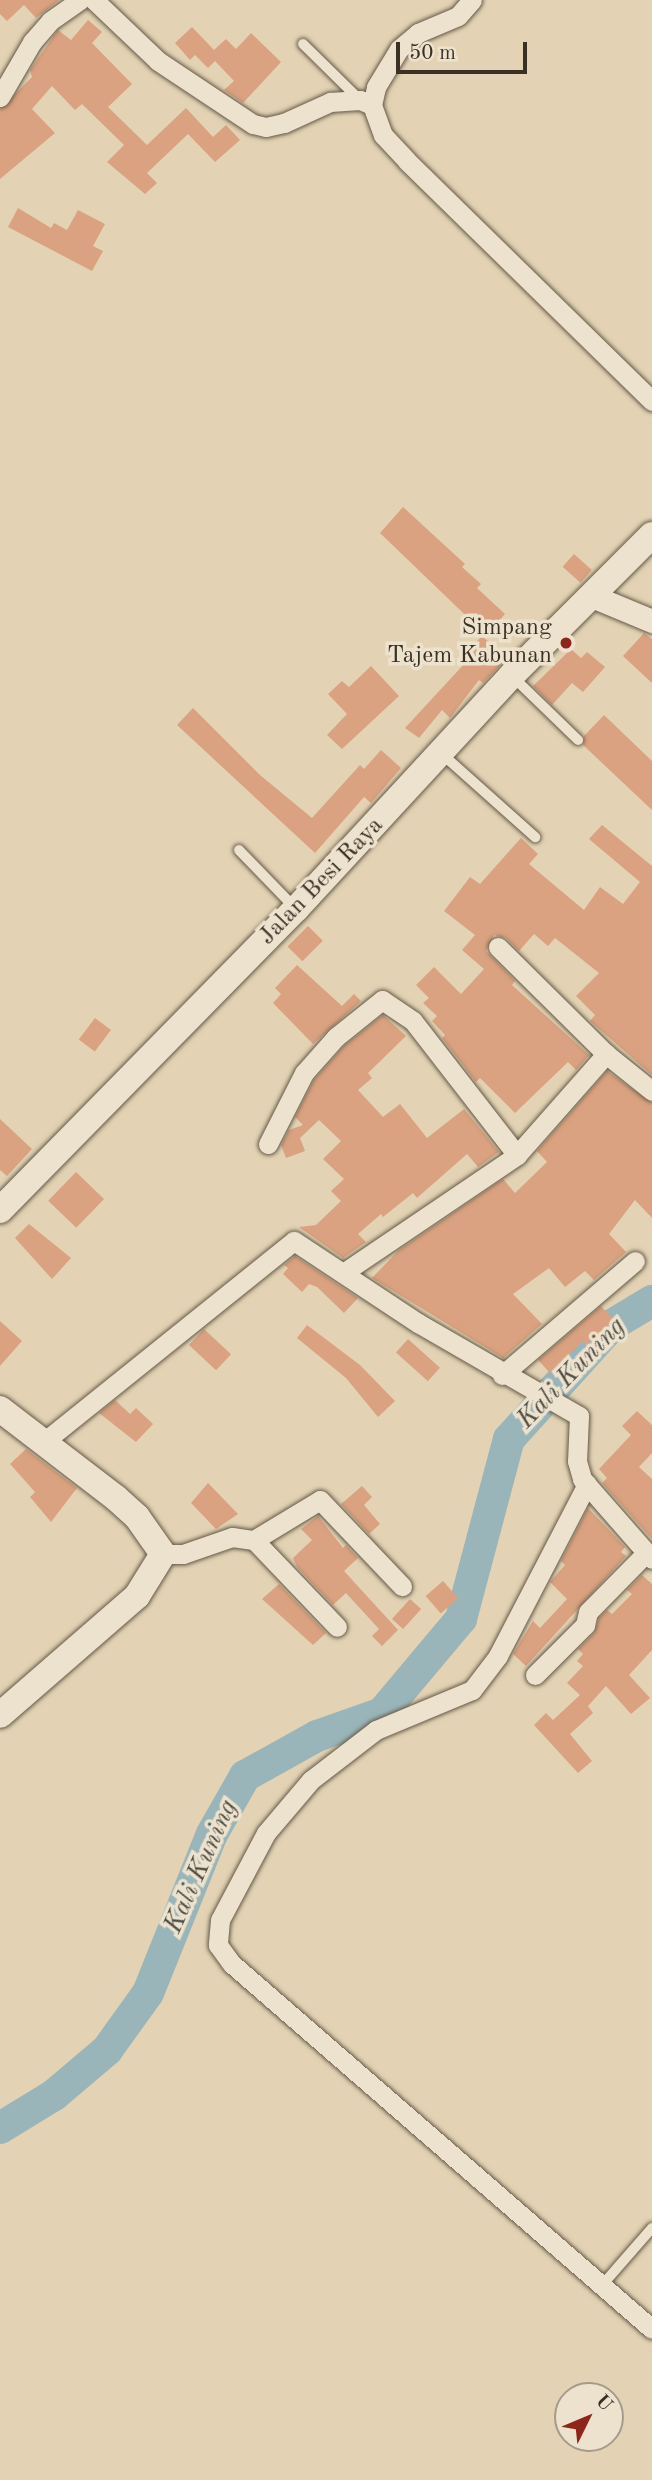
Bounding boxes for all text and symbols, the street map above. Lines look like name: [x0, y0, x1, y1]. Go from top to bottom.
scale bar: [400, 28, 531, 72]
text: 50 m: [409, 43, 456, 64]
place label: Simpang Tajem Kabunan: [387, 615, 552, 671]
marker: Simpang Tajem Kabunan: [558, 635, 574, 651]
street label: Jalan Besi Raya: [254, 812, 390, 952]
water label: Kali Kuning: [511, 1312, 633, 1436]
water label: Kali Kuning: [159, 1796, 245, 1938]
north arrow: [554, 2382, 624, 2452]
text: U: [591, 2392, 615, 2416]

